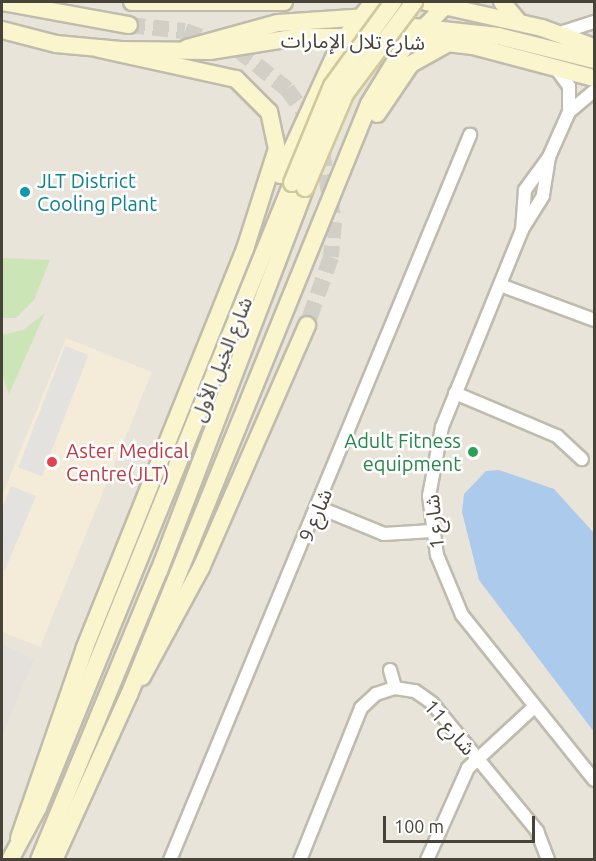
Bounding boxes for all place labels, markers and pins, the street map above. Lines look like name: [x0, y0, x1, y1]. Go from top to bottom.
place label: JLT District Cooling Plant: [37, 168, 157, 215]
marker: JLT District Cooling Plant: [18, 185, 32, 199]
place label: Adult Fitness equipment: [344, 428, 461, 475]
place label: Aster Medical Centre(JLT): [66, 438, 189, 485]
marker: Adult Fitness equipment: [466, 445, 480, 459]
marker: Aster Medical Centre(JLT): [43, 453, 61, 471]

